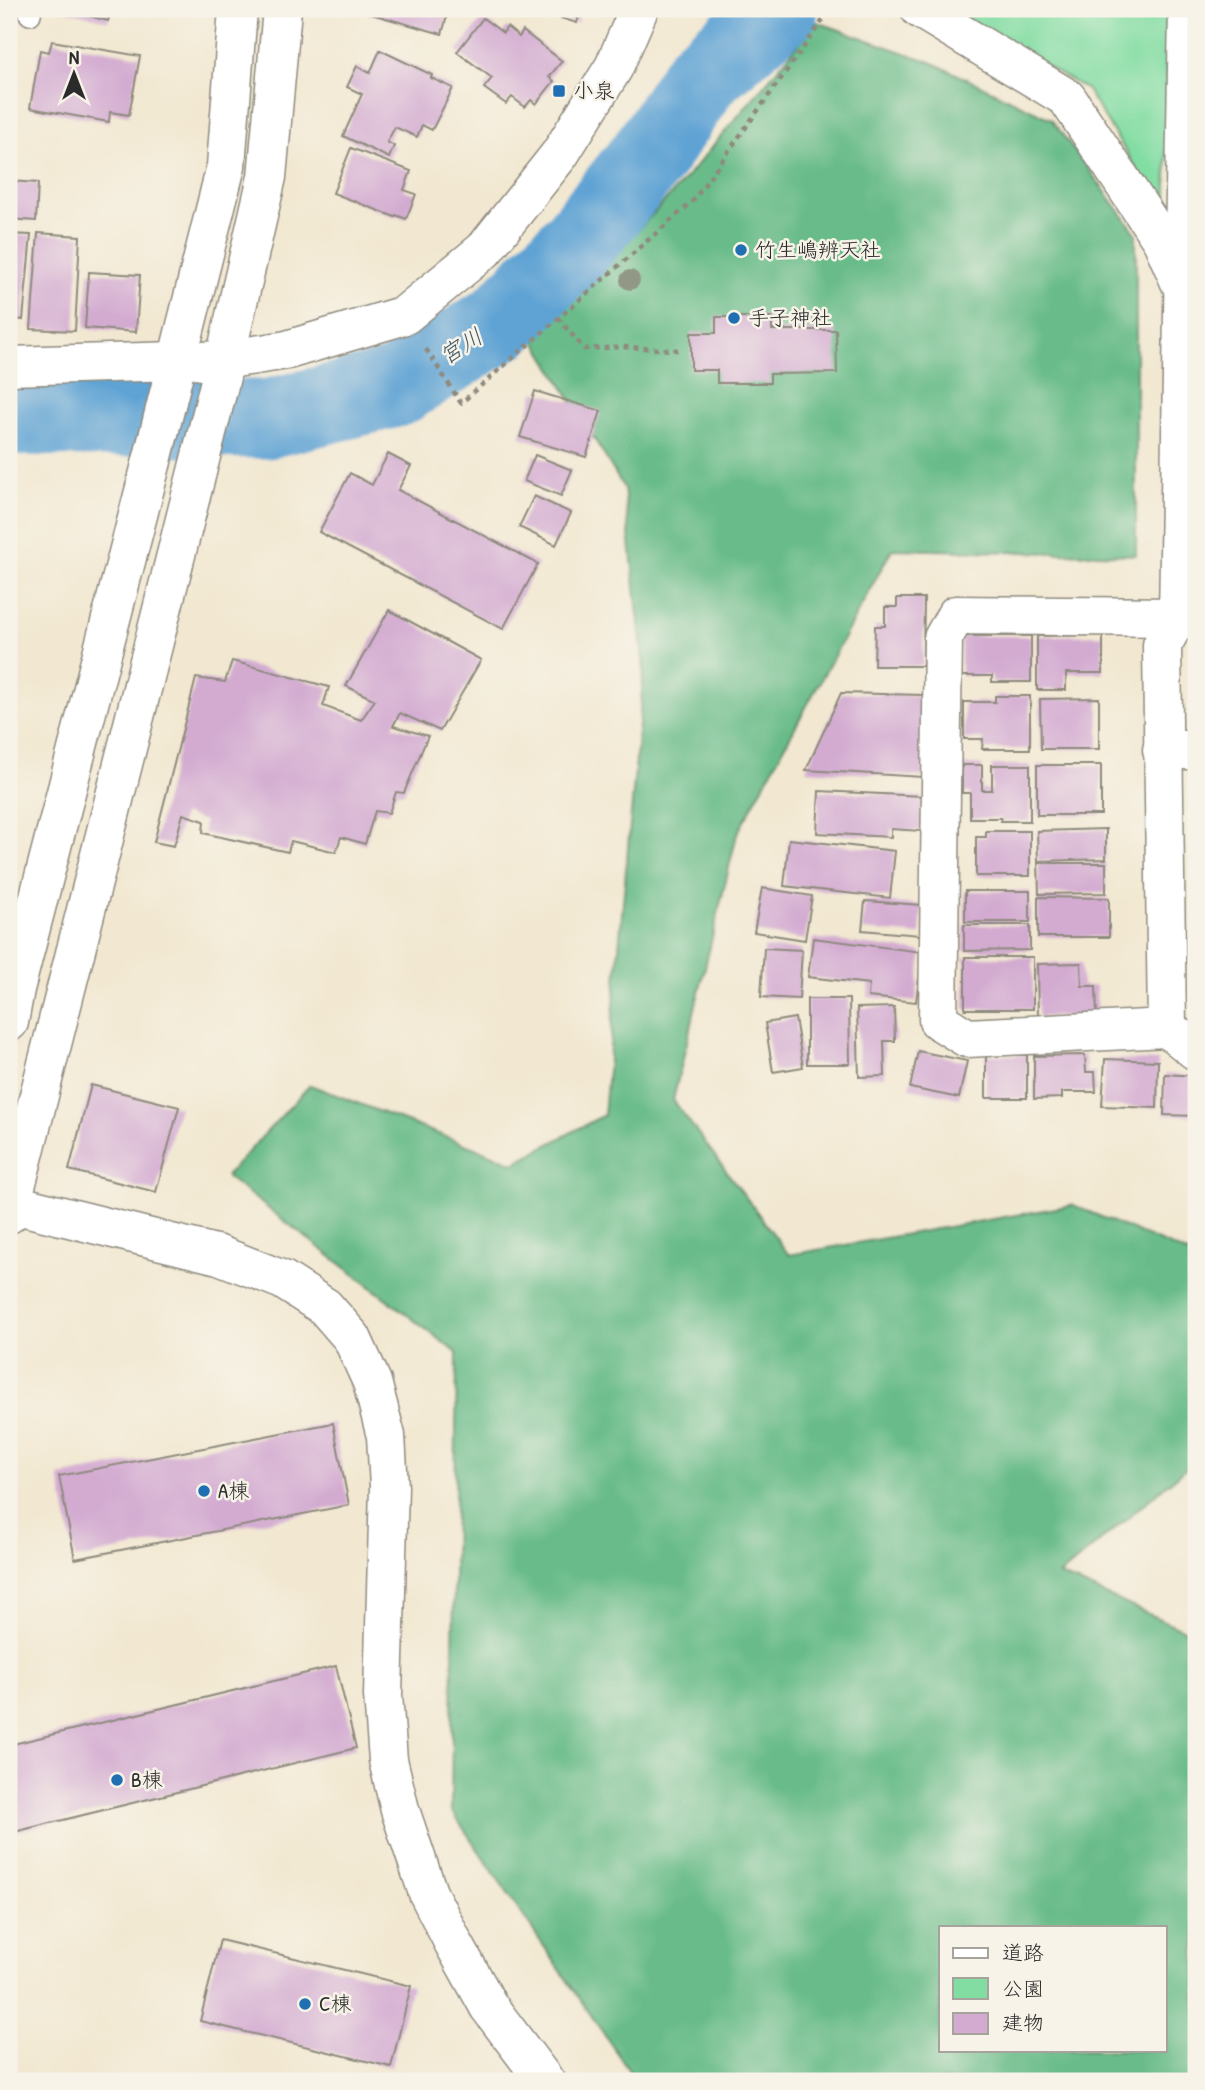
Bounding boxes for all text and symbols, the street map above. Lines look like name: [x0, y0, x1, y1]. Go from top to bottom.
north arrow: [38, 38, 108, 108]
text: N: [69, 44, 79, 70]
place label: 小泉: [573, 76, 615, 105]
marker: 小泉: [551, 83, 567, 99]
place label: 竹生嶋辨天社: [755, 235, 881, 264]
marker: 竹生嶋辨天社: [733, 242, 749, 258]
place label: 手子神社: [748, 303, 832, 332]
marker: 手子神社: [726, 310, 742, 326]
water label: 宮川: [433, 320, 488, 371]
place label: A棟: [218, 1476, 249, 1505]
marker: A棟: [196, 1483, 212, 1499]
place label: B棟: [131, 1765, 163, 1794]
marker: B棟: [109, 1772, 125, 1788]
legend: [939, 1926, 1166, 2052]
text: 道路: [1002, 1938, 1044, 1967]
text: 公園: [1002, 1974, 1044, 2003]
place label: C棟: [319, 1989, 352, 2018]
marker: C棟: [297, 1996, 313, 2012]
text: 建物: [1002, 2008, 1044, 2037]

